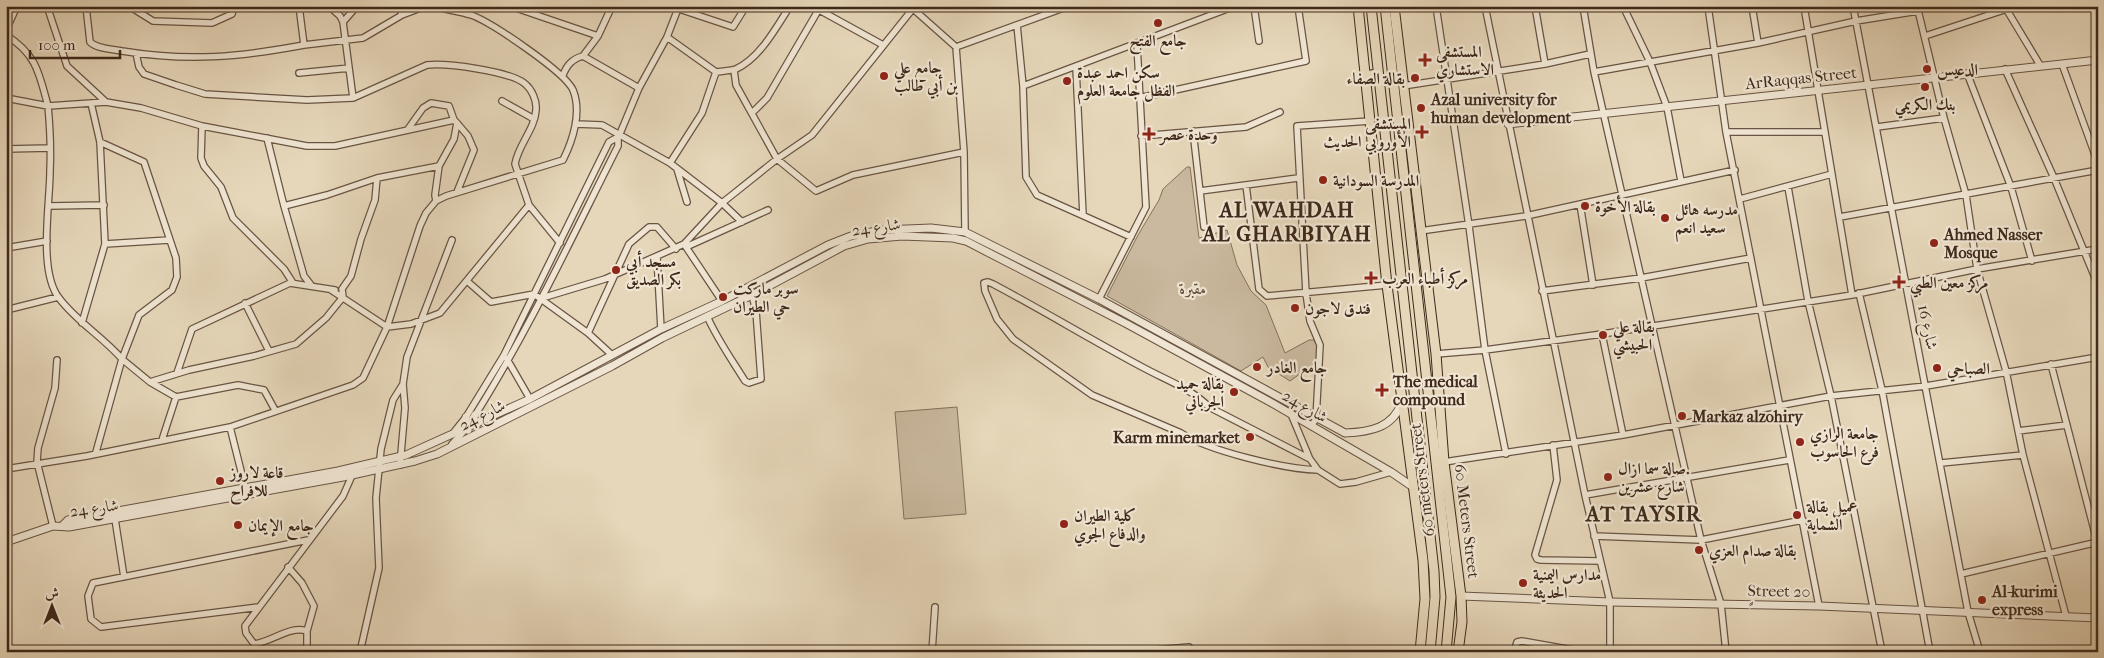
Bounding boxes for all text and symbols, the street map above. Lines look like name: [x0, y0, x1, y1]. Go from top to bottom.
marker: جامع الفتح: [1152, 17, 1164, 29]
scale bar: [30, 28, 120, 60]
place label: جامع الفتح: [1129, 31, 1187, 56]
text: 100 m: [38, 36, 76, 54]
place label: المستشفى الاستشاري: [1435, 42, 1494, 83]
marker: المستشفى الاستشاري: [1418, 53, 1432, 67]
place label: جامع علي بن أبي طالب: [893, 58, 958, 99]
place label: الدعيس: [1937, 60, 1978, 81]
place label: سكن احمد عبدة الفظل جامعة العلوم: [1077, 63, 1175, 105]
street label: ArRaqqas Street: [1743, 63, 1858, 93]
marker: الدعيس: [1921, 63, 1933, 75]
place label: بقالة الصفاء: [1346, 69, 1405, 88]
marker: جامع علي بن أبي طالب: [878, 70, 890, 82]
marker: بقالة الصفاء: [1409, 72, 1421, 84]
marker: سكن احمد عبدة الفظل جامعة العلوم: [1061, 75, 1073, 87]
marker: بنك الكريمي: [1919, 81, 1931, 93]
place label: Azal university for human development: [1430, 90, 1572, 128]
place label: بنك الكريمي: [1895, 95, 1955, 119]
marker: Azal university for human development: [1415, 102, 1427, 114]
place label: المستشفى الأوروبي الحديث: [1323, 114, 1411, 155]
place label: وحدة عصر: [1158, 125, 1218, 146]
marker: المستشفى الأوروبي الحديث: [1415, 125, 1429, 139]
marker: وحدة عصر: [1142, 127, 1156, 141]
place label: المدرسة السودانية: [1333, 171, 1419, 191]
marker: المدرسة السودانية: [1317, 174, 1329, 186]
place label: بقالة الأخوة: [1595, 195, 1656, 217]
district label: AL WAHDAH AL GHARBIYAH: [1200, 198, 1372, 246]
marker: بقالة الأخوة: [1579, 200, 1591, 212]
place label: مدرسه هائل سعيد انعم: [1675, 200, 1738, 242]
marker: مدرسه هائل سعيد انعم: [1659, 212, 1671, 224]
street label: شارع 24: [850, 214, 902, 244]
place label: Ahmed Nasser Mosque: [1943, 225, 2044, 263]
marker: Ahmed Nasser Mosque: [1928, 237, 1940, 249]
place label: مسجد أبي بكر الصديق: [625, 250, 681, 290]
marker: مسجد أبي بكر الصديق: [610, 264, 622, 276]
place label: مركز أطباء العرب: [1382, 267, 1468, 290]
marker: مركز أطباء العرب: [1364, 271, 1378, 285]
place label: مركز معين الطبي: [1910, 273, 1988, 298]
marker: مركز معين الطبي: [1892, 275, 1906, 289]
place label: سوبر ماركت حي الطيران: [733, 279, 799, 320]
park label: مقبرة: [1179, 279, 1206, 299]
marker: سوبر ماركت حي الطيران: [717, 291, 729, 303]
place label: فندق لاجون: [1305, 299, 1371, 319]
marker: فندق لاجون: [1289, 302, 1301, 314]
street label: شارع 16: [1910, 303, 1942, 352]
place label: بقالة علي الحبيشي: [1612, 317, 1655, 360]
marker: بقالة علي الحبيشي: [1597, 329, 1609, 341]
place label: جامع الغادر: [1265, 358, 1328, 383]
place label: الصباحي: [1946, 359, 1990, 382]
marker: جامع الغادر: [1251, 361, 1263, 373]
marker: الصباحي: [1931, 362, 1943, 374]
place label: The medical compound: [1392, 372, 1478, 410]
place label: بقالة حميد الجرباني: [1176, 374, 1224, 415]
marker: The medical compound: [1375, 383, 1389, 397]
marker: بقالة حميد الجرباني: [1228, 386, 1240, 398]
street label: شارع 24: [1277, 386, 1331, 430]
street label: شارع 24: [456, 395, 510, 438]
place label: Markaz alzohiry: [1691, 407, 1804, 427]
marker: Markaz alzohiry: [1676, 410, 1688, 422]
street label: 60 meters Street: [1406, 422, 1438, 538]
place label: جامعة الرازي فرع الحاسوب: [1810, 424, 1879, 465]
place label: Karm minemarket: [1113, 428, 1240, 447]
marker: Karm minemarket: [1244, 431, 1256, 443]
marker: جامعة الرازي فرع الحاسوب: [1794, 436, 1806, 448]
place label: صالة سما ازال. شارع عشرين: [1618, 459, 1689, 500]
place label: قاعة لاروز للافراح: [228, 463, 284, 505]
street label: 60 Meters Street: [1451, 463, 1483, 580]
marker: صالة سما ازال. شارع عشرين: [1602, 471, 1614, 483]
marker: قاعة لاروز للافراح: [214, 475, 226, 487]
street label: شارع 24: [68, 495, 120, 525]
place label: عميل بقالة الشماية: [1806, 497, 1858, 535]
district label: AT TAYSIR: [1584, 502, 1703, 526]
place label: كلية الطيران والدفاع الجوي: [1074, 506, 1146, 547]
marker: عميل بقالة الشماية: [1791, 509, 1803, 521]
place label: جامع الإيمان: [248, 516, 314, 541]
marker: كلية الطيران والدفاع الجوي: [1058, 518, 1070, 530]
marker: جامع الإيمان: [232, 519, 244, 531]
place label: بقالة صدام العزي: [1709, 541, 1797, 565]
marker: بقالة صدام العزي: [1693, 544, 1705, 556]
place label: مدارس اليمنية الحديثة: [1533, 565, 1601, 603]
marker: مدارس اليمنية الحديثة: [1517, 577, 1529, 589]
north arrow: [28, 580, 78, 630]
street label: ٍStreet 20: [1747, 581, 1811, 608]
place label: Al-kurimi express: [1991, 582, 2058, 620]
text: ش: [45, 585, 59, 602]
marker: Al-kurimi express: [1976, 594, 1988, 606]

